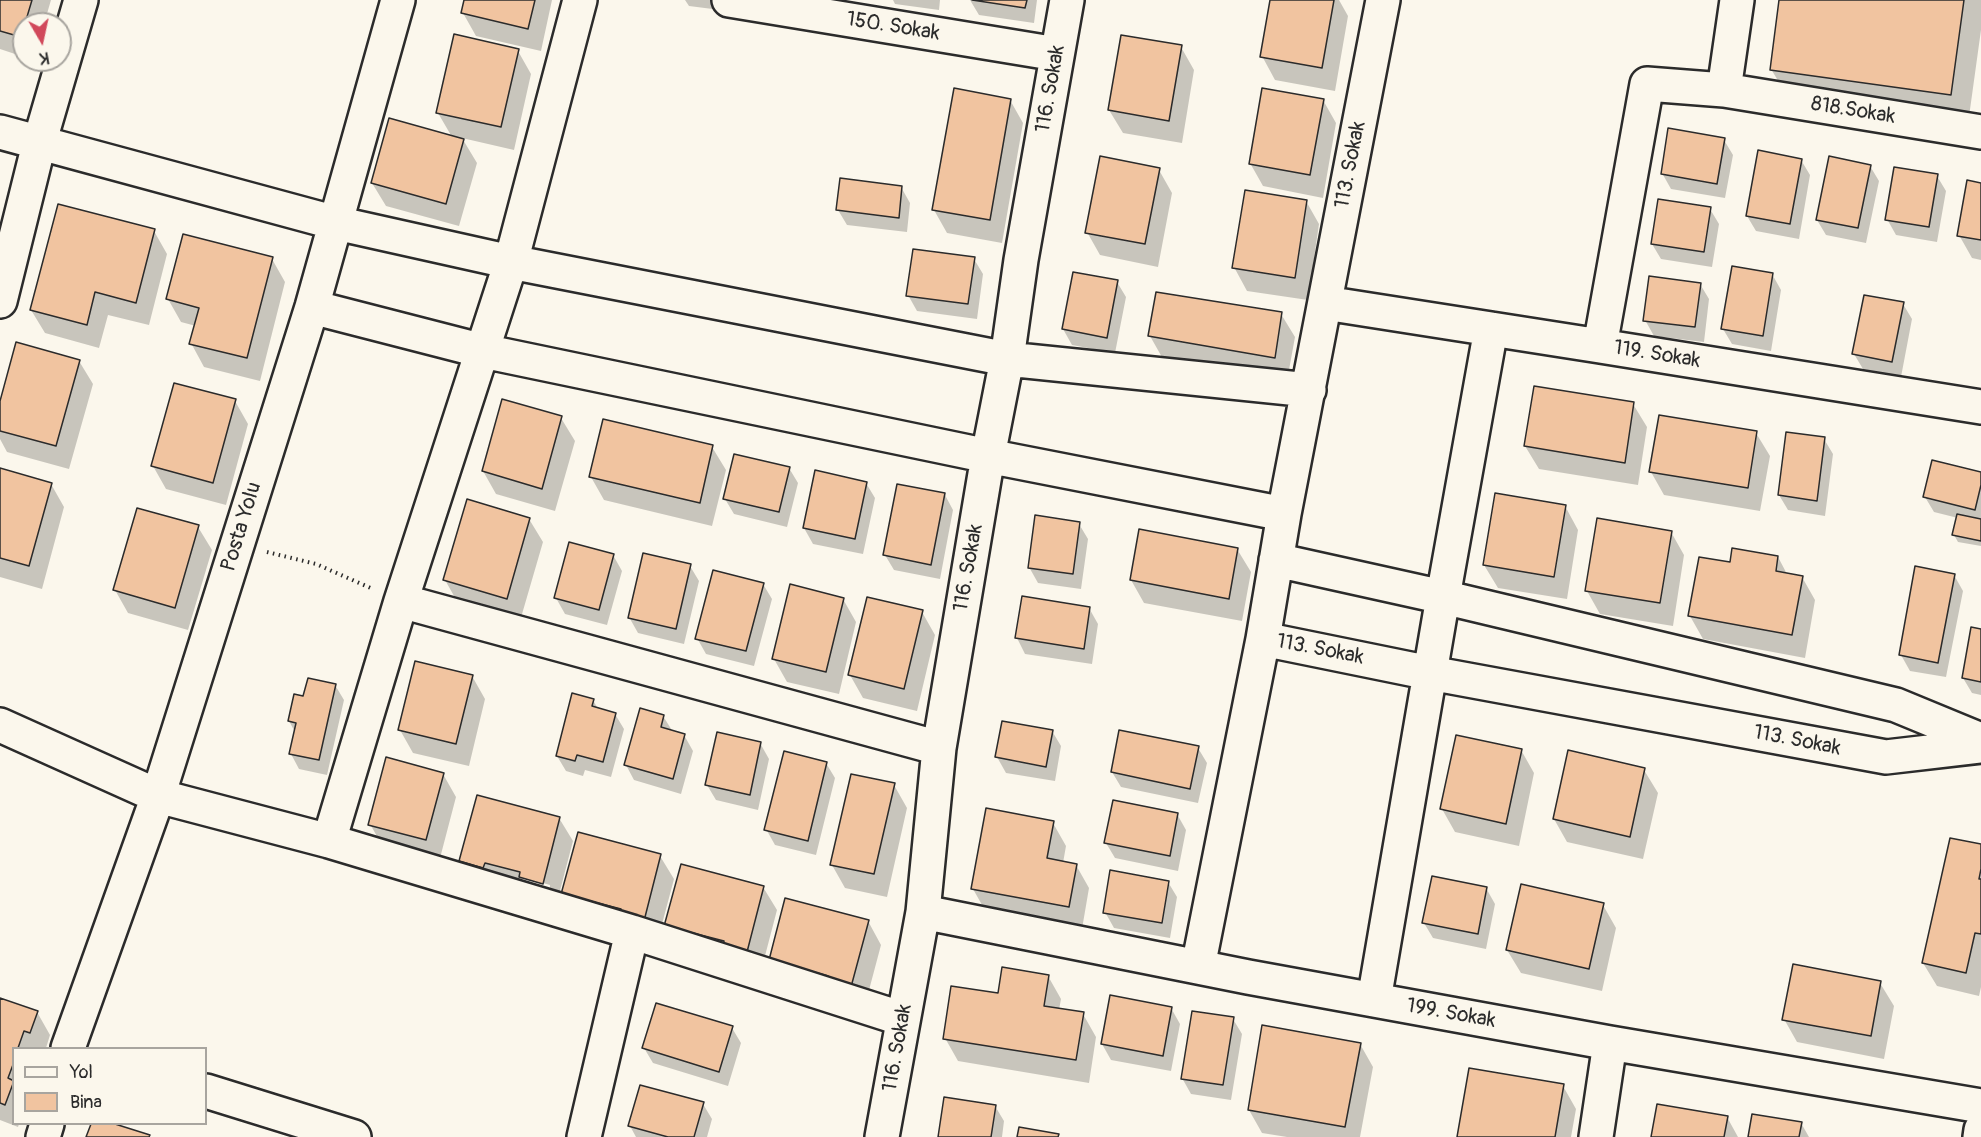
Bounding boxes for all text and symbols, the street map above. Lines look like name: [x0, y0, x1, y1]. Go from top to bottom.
street label: 150. Sokak: [845, 7, 941, 47]
north arrow: [12, 12, 72, 72]
street label: 116. Sokak: [1031, 43, 1071, 135]
text: K: [38, 47, 51, 68]
street label: 818.Sokak: [1809, 92, 1897, 130]
street label: 113. Sokak: [1330, 119, 1372, 211]
street label: 119. Sokak: [1612, 336, 1702, 374]
street label: Posta Yolu: [216, 479, 268, 575]
street label: 116. Sokak: [949, 522, 989, 614]
street label: 113. Sokak: [1274, 629, 1366, 671]
street label: 113. Sokak: [1751, 720, 1843, 762]
street label: 199. Sokak: [1405, 994, 1497, 1034]
street label: 116. Sokak: [878, 1002, 918, 1094]
legend: [12, 1047, 207, 1125]
text: Yol: [70, 1061, 93, 1084]
text: Bina: [70, 1091, 102, 1114]

